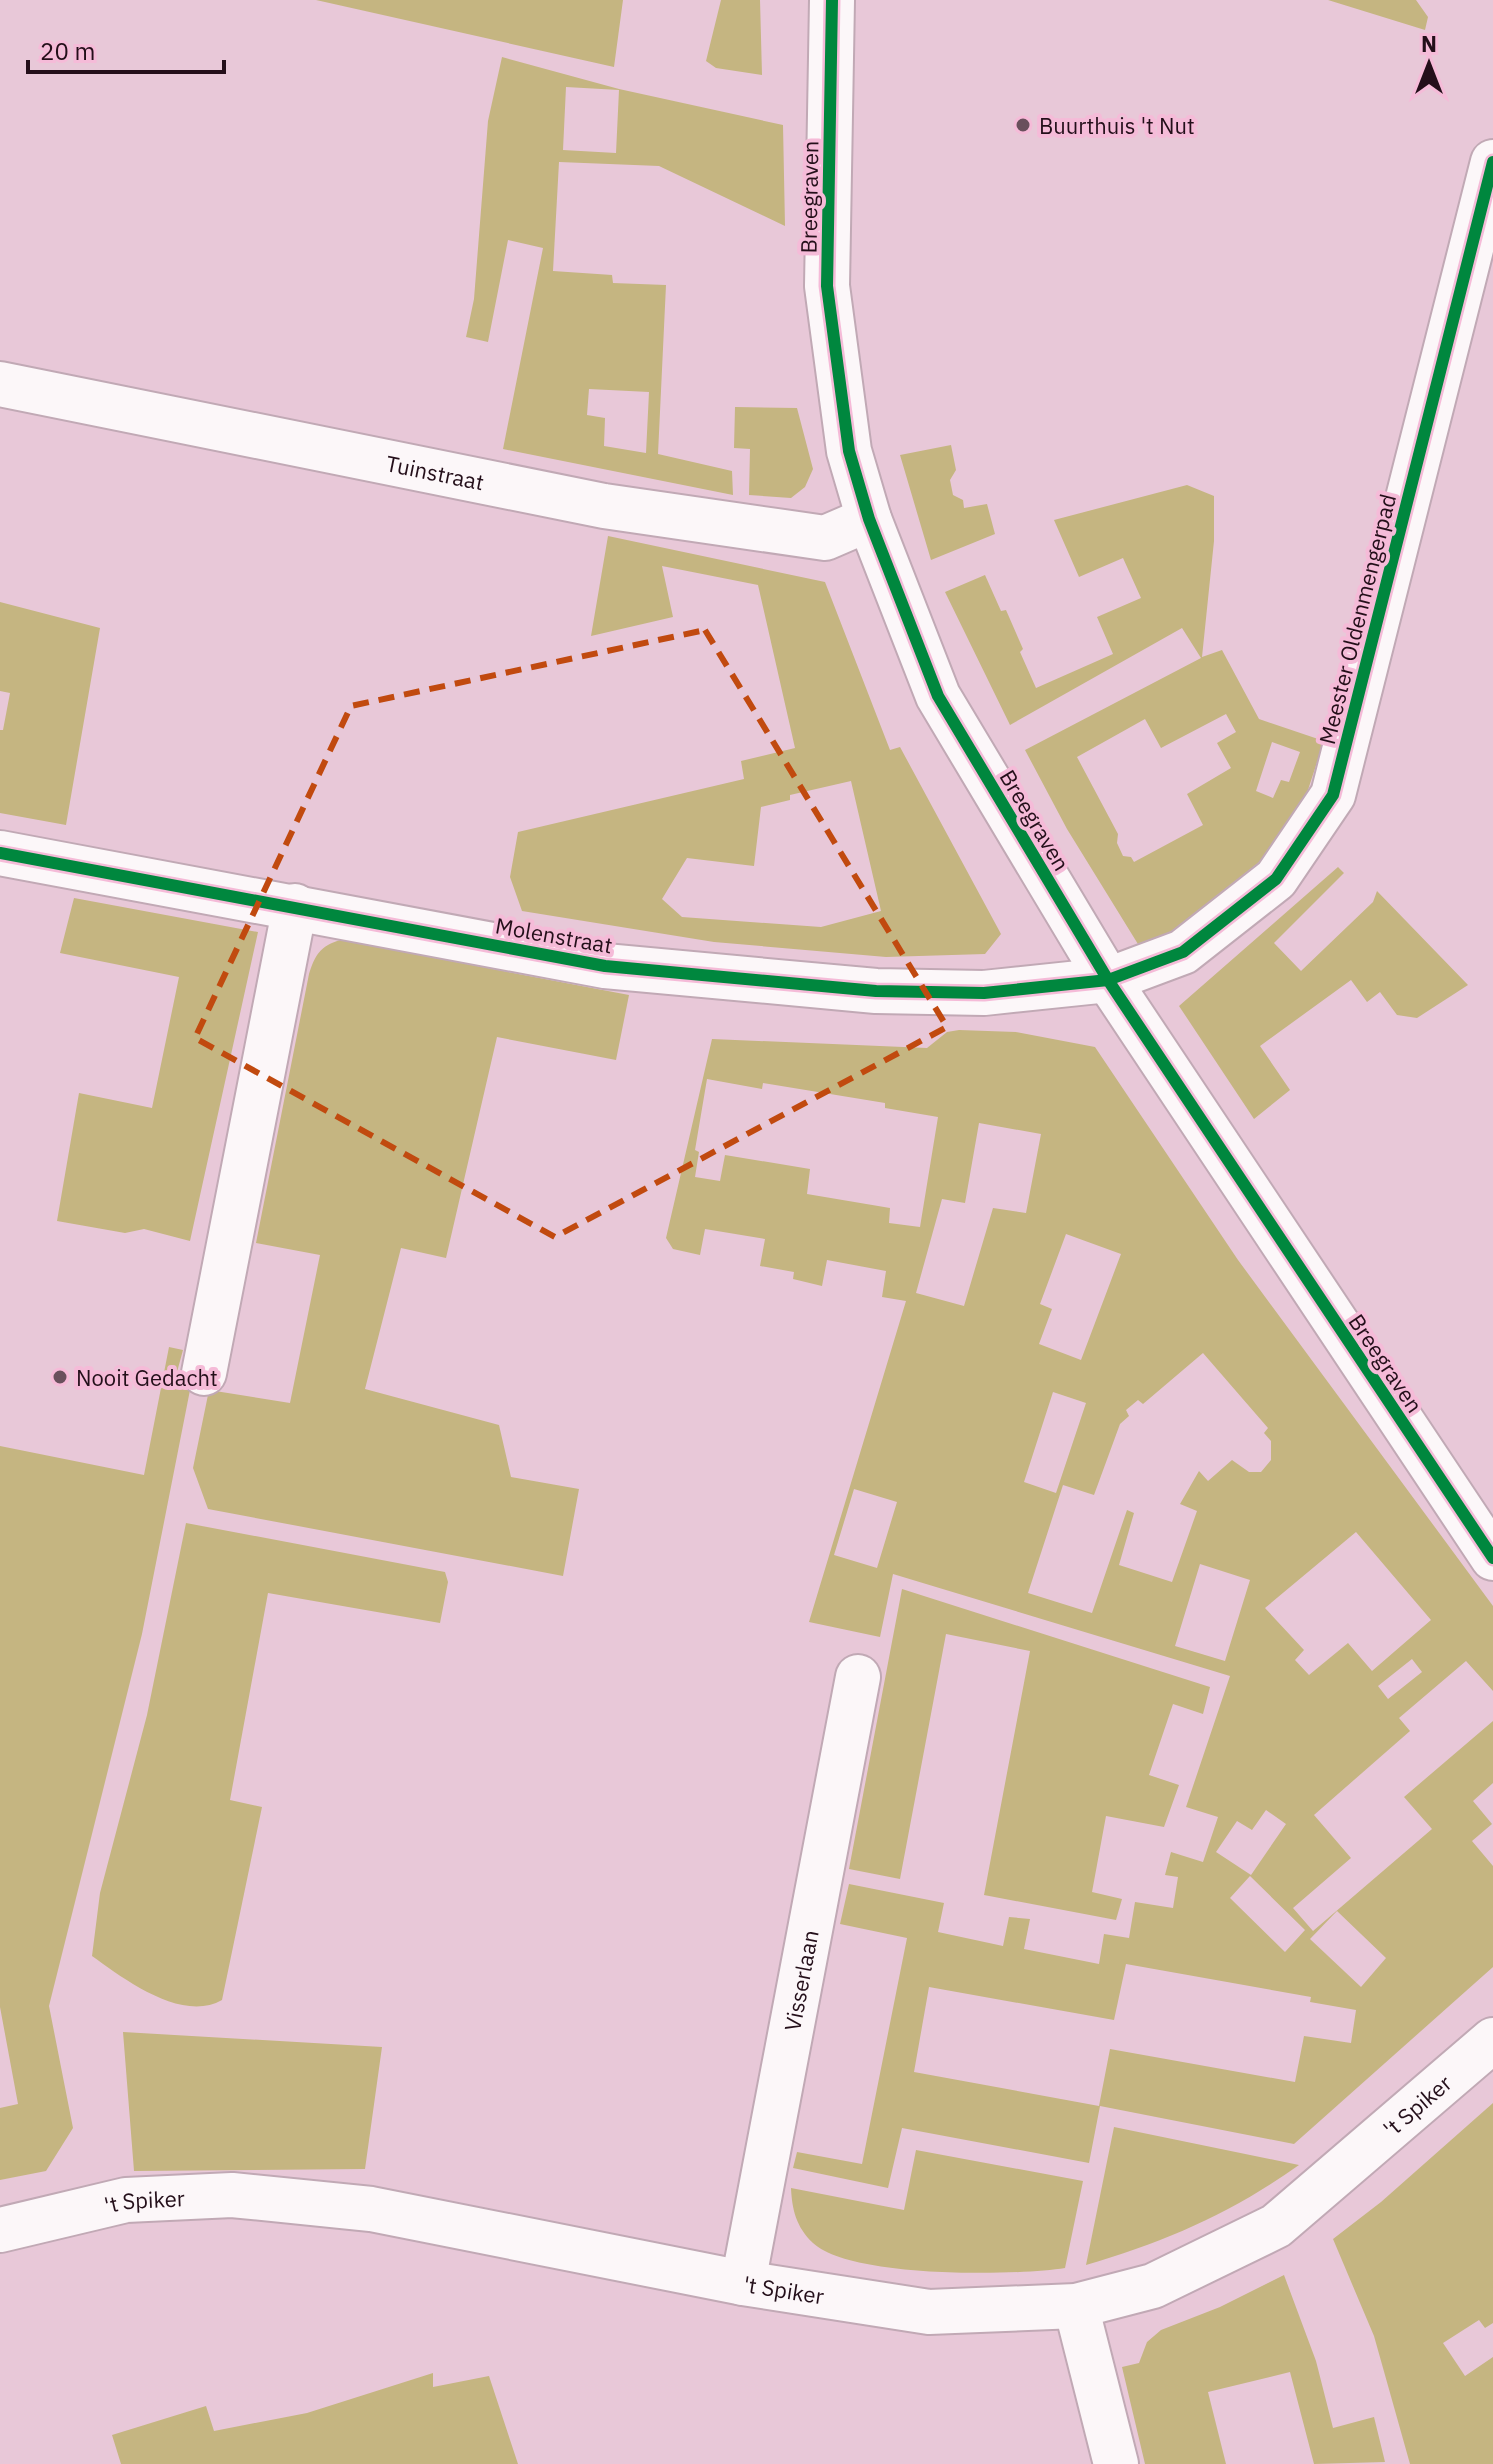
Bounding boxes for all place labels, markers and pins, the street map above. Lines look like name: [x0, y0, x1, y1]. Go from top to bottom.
place label: Buurthuis 't Nut: [1039, 111, 1195, 140]
marker: Buurthuis 't Nut: [1014, 116, 1032, 134]
place label: Nooit Gedacht: [76, 1363, 218, 1392]
marker: Nooit Gedacht: [51, 1368, 69, 1386]

